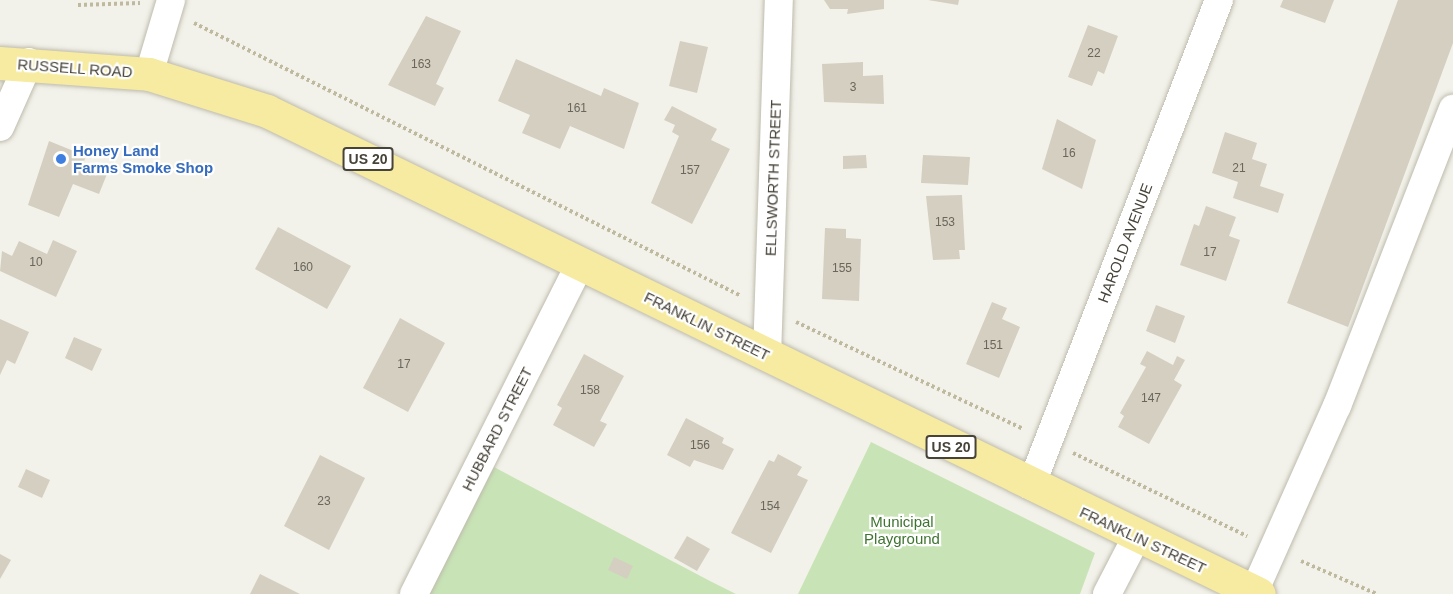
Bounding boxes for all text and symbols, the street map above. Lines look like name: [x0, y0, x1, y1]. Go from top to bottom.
house number: 22: [1087, 47, 1101, 61]
street label: RUSSELL ROAD: [17, 55, 133, 81]
house number: 163: [411, 58, 431, 72]
house number: 3: [850, 81, 856, 95]
street label: ELLSWORTH STREET: [761, 100, 785, 256]
house number: 161: [567, 102, 587, 116]
place label: Honey Land Farms Smoke Shop: [73, 141, 213, 176]
house number: 16: [1062, 147, 1076, 161]
road number: US 20: [342, 148, 394, 170]
marker: Honey Land Farms Smoke Shop: [54, 152, 68, 166]
house number: 21: [1232, 162, 1246, 176]
house number: 157: [680, 164, 700, 178]
street label: HAROLD AVENUE: [1094, 180, 1156, 306]
house number: 153: [935, 216, 955, 230]
house number: 17: [1203, 246, 1217, 260]
house number: 10: [29, 256, 43, 270]
house number: 160: [293, 261, 313, 275]
house number: 155: [832, 262, 852, 276]
street label: FRANKLIN STREET: [641, 288, 773, 364]
house number: 151: [983, 339, 1003, 353]
house number: 17: [397, 358, 411, 372]
street label: HUBBARD STREET: [458, 364, 536, 494]
house number: 158: [580, 384, 600, 398]
house number: 147: [1141, 392, 1161, 406]
road number: US 20: [926, 436, 976, 458]
house number: 156: [690, 439, 710, 453]
house number: 23: [317, 495, 331, 509]
house number: 154: [760, 500, 780, 514]
street label: FRANKLIN STREET: [1077, 503, 1209, 577]
park label: Municipal Playground: [864, 512, 940, 547]

